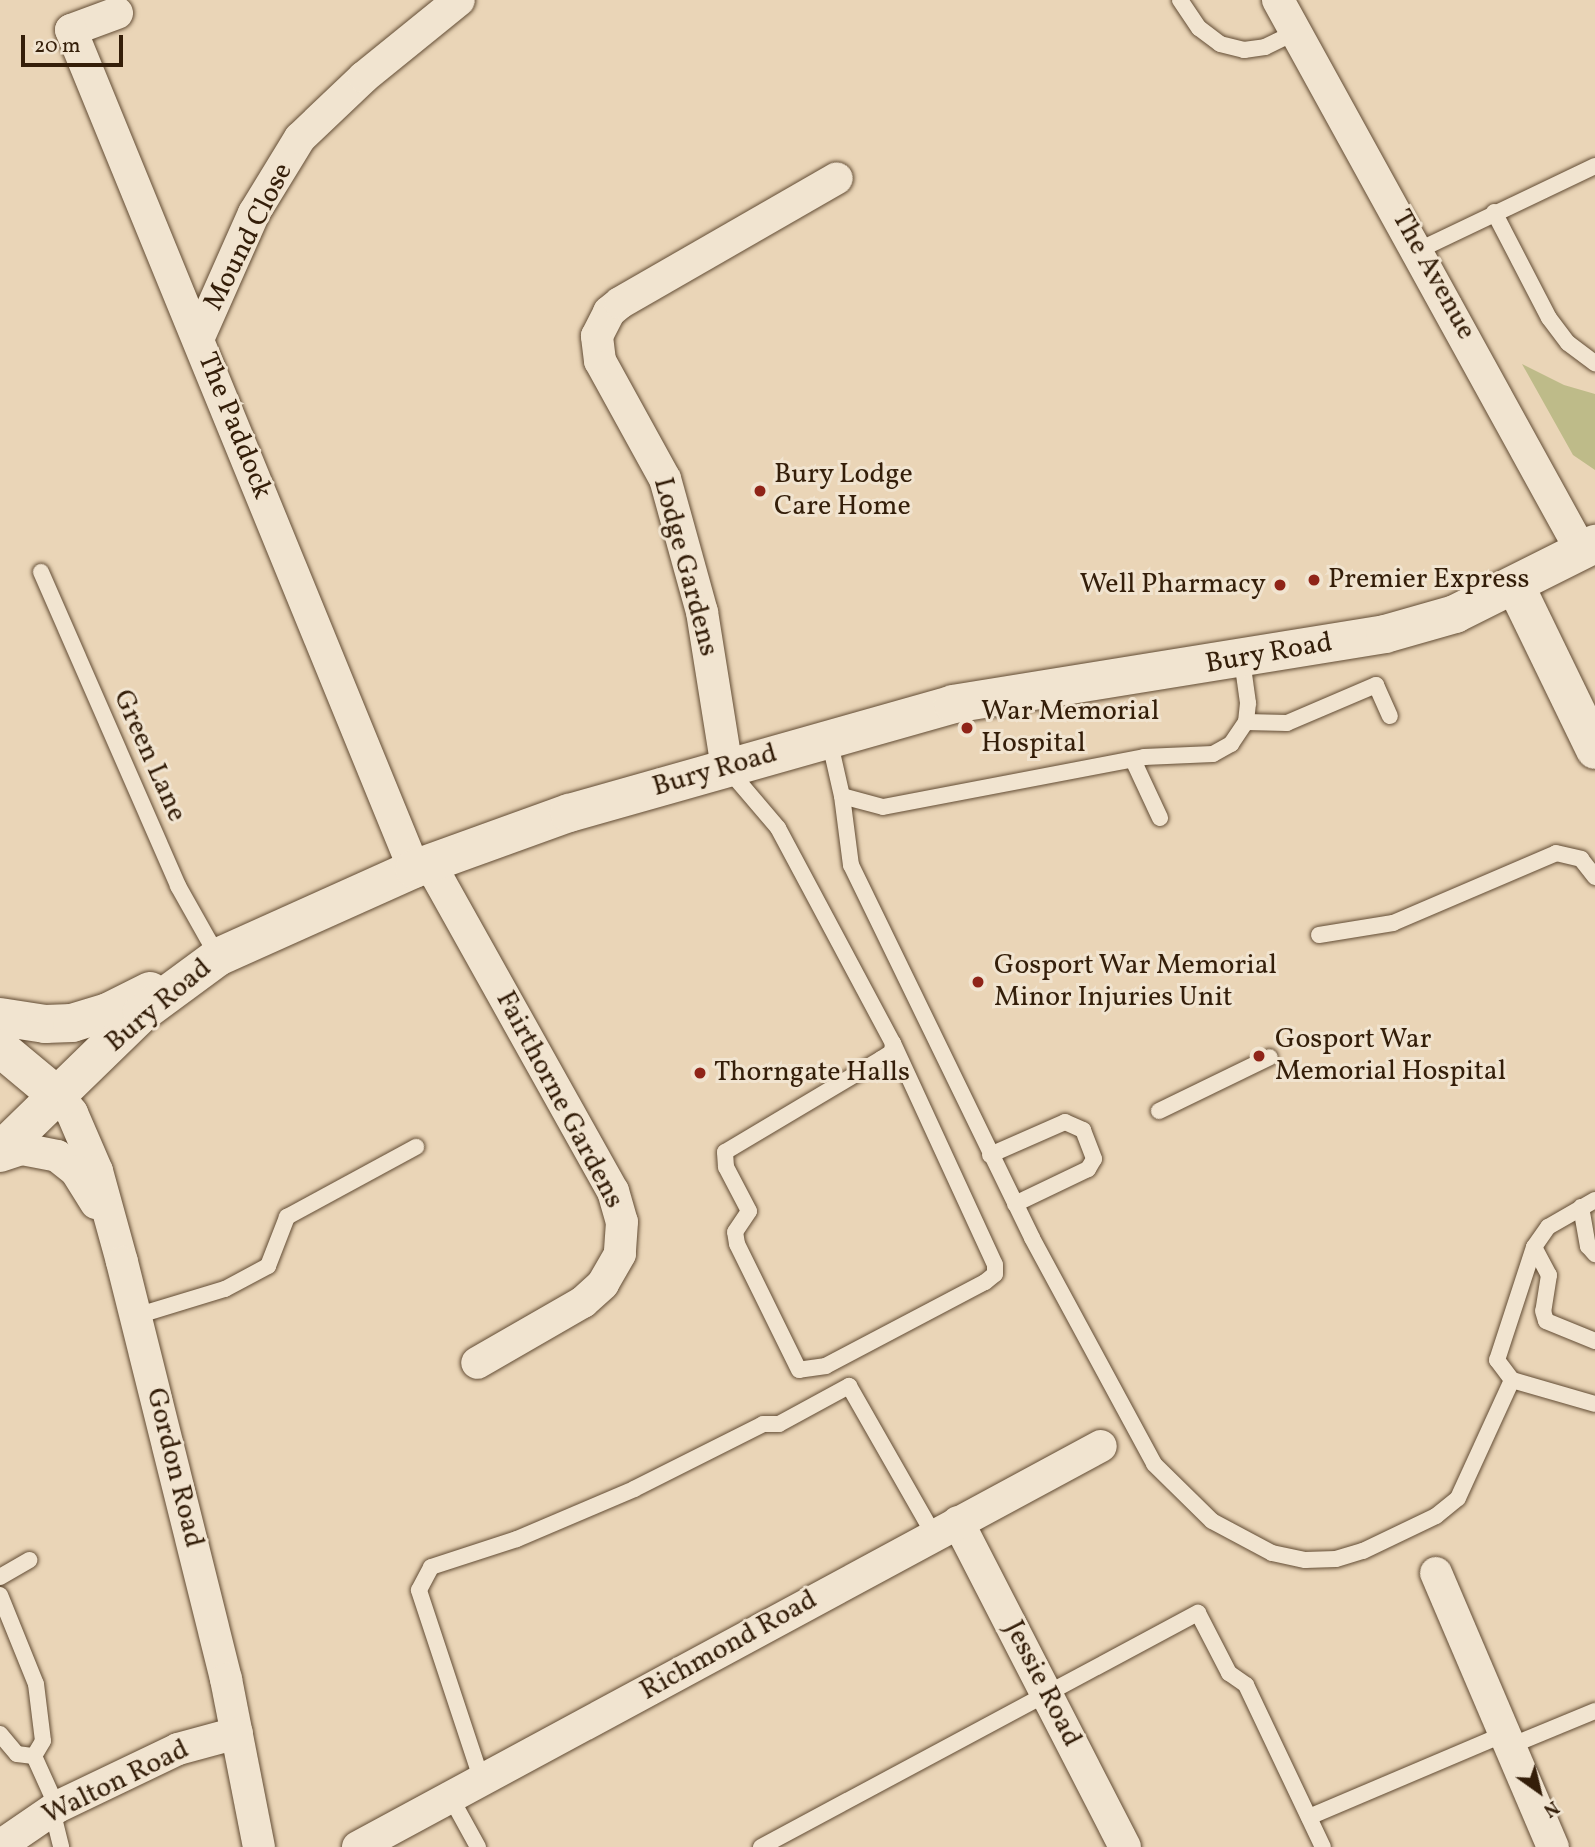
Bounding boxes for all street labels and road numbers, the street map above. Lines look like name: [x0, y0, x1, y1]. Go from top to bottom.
street label: Mound Close: [197, 158, 301, 316]
street label: The Avenue: [1384, 204, 1482, 346]
street label: The Paddock: [189, 348, 279, 504]
street label: Lodge Gardens: [645, 474, 725, 660]
street label: Bury Road: [1203, 626, 1335, 682]
street label: Green Lane: [105, 685, 193, 827]
street label: Bury Road: [648, 737, 782, 805]
street label: Bury Road: [99, 952, 219, 1060]
street label: Fairthorne Gardens: [488, 986, 630, 1214]
street label: Gordon Road: [138, 1385, 210, 1551]
street label: Richmond Road: [635, 1584, 823, 1708]
street label: Jessie Road: [996, 1615, 1088, 1753]
street label: Walton Road: [37, 1733, 195, 1833]

